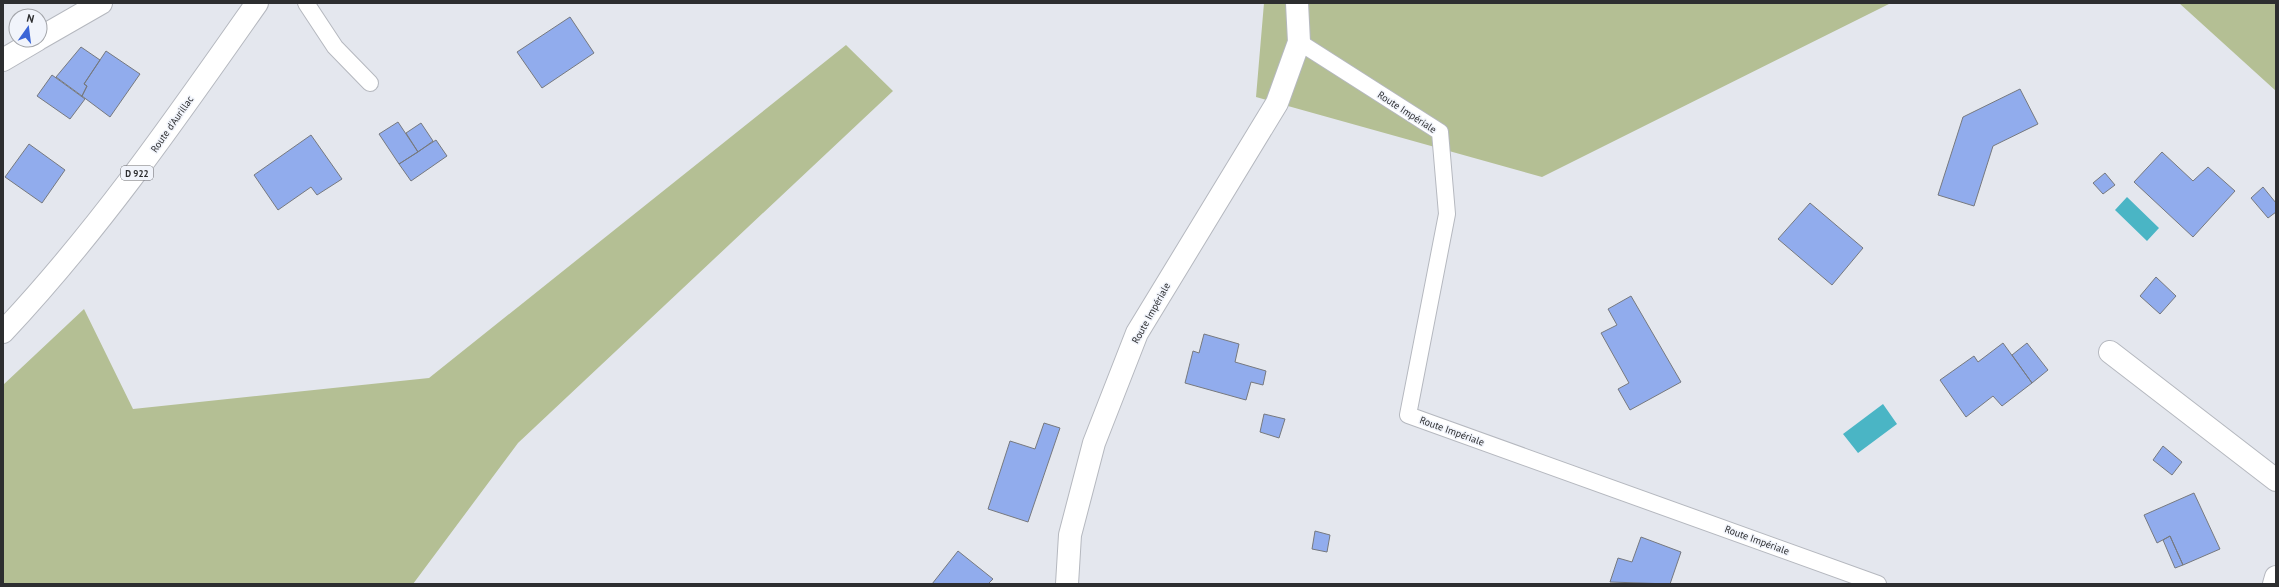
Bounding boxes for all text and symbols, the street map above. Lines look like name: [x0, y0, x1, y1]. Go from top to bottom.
north arrow: [8, 8, 48, 48]
text: N: [25, 11, 36, 26]
street label: Route Impériale: [1375, 88, 1439, 136]
street label: Route d'Aurillac: [148, 93, 197, 155]
road number: D 922: [121, 166, 153, 180]
street label: Route Impériale: [1129, 280, 1173, 346]
street label: Route Impériale: [1418, 413, 1486, 449]
street label: Route Impériale: [1723, 522, 1791, 558]

